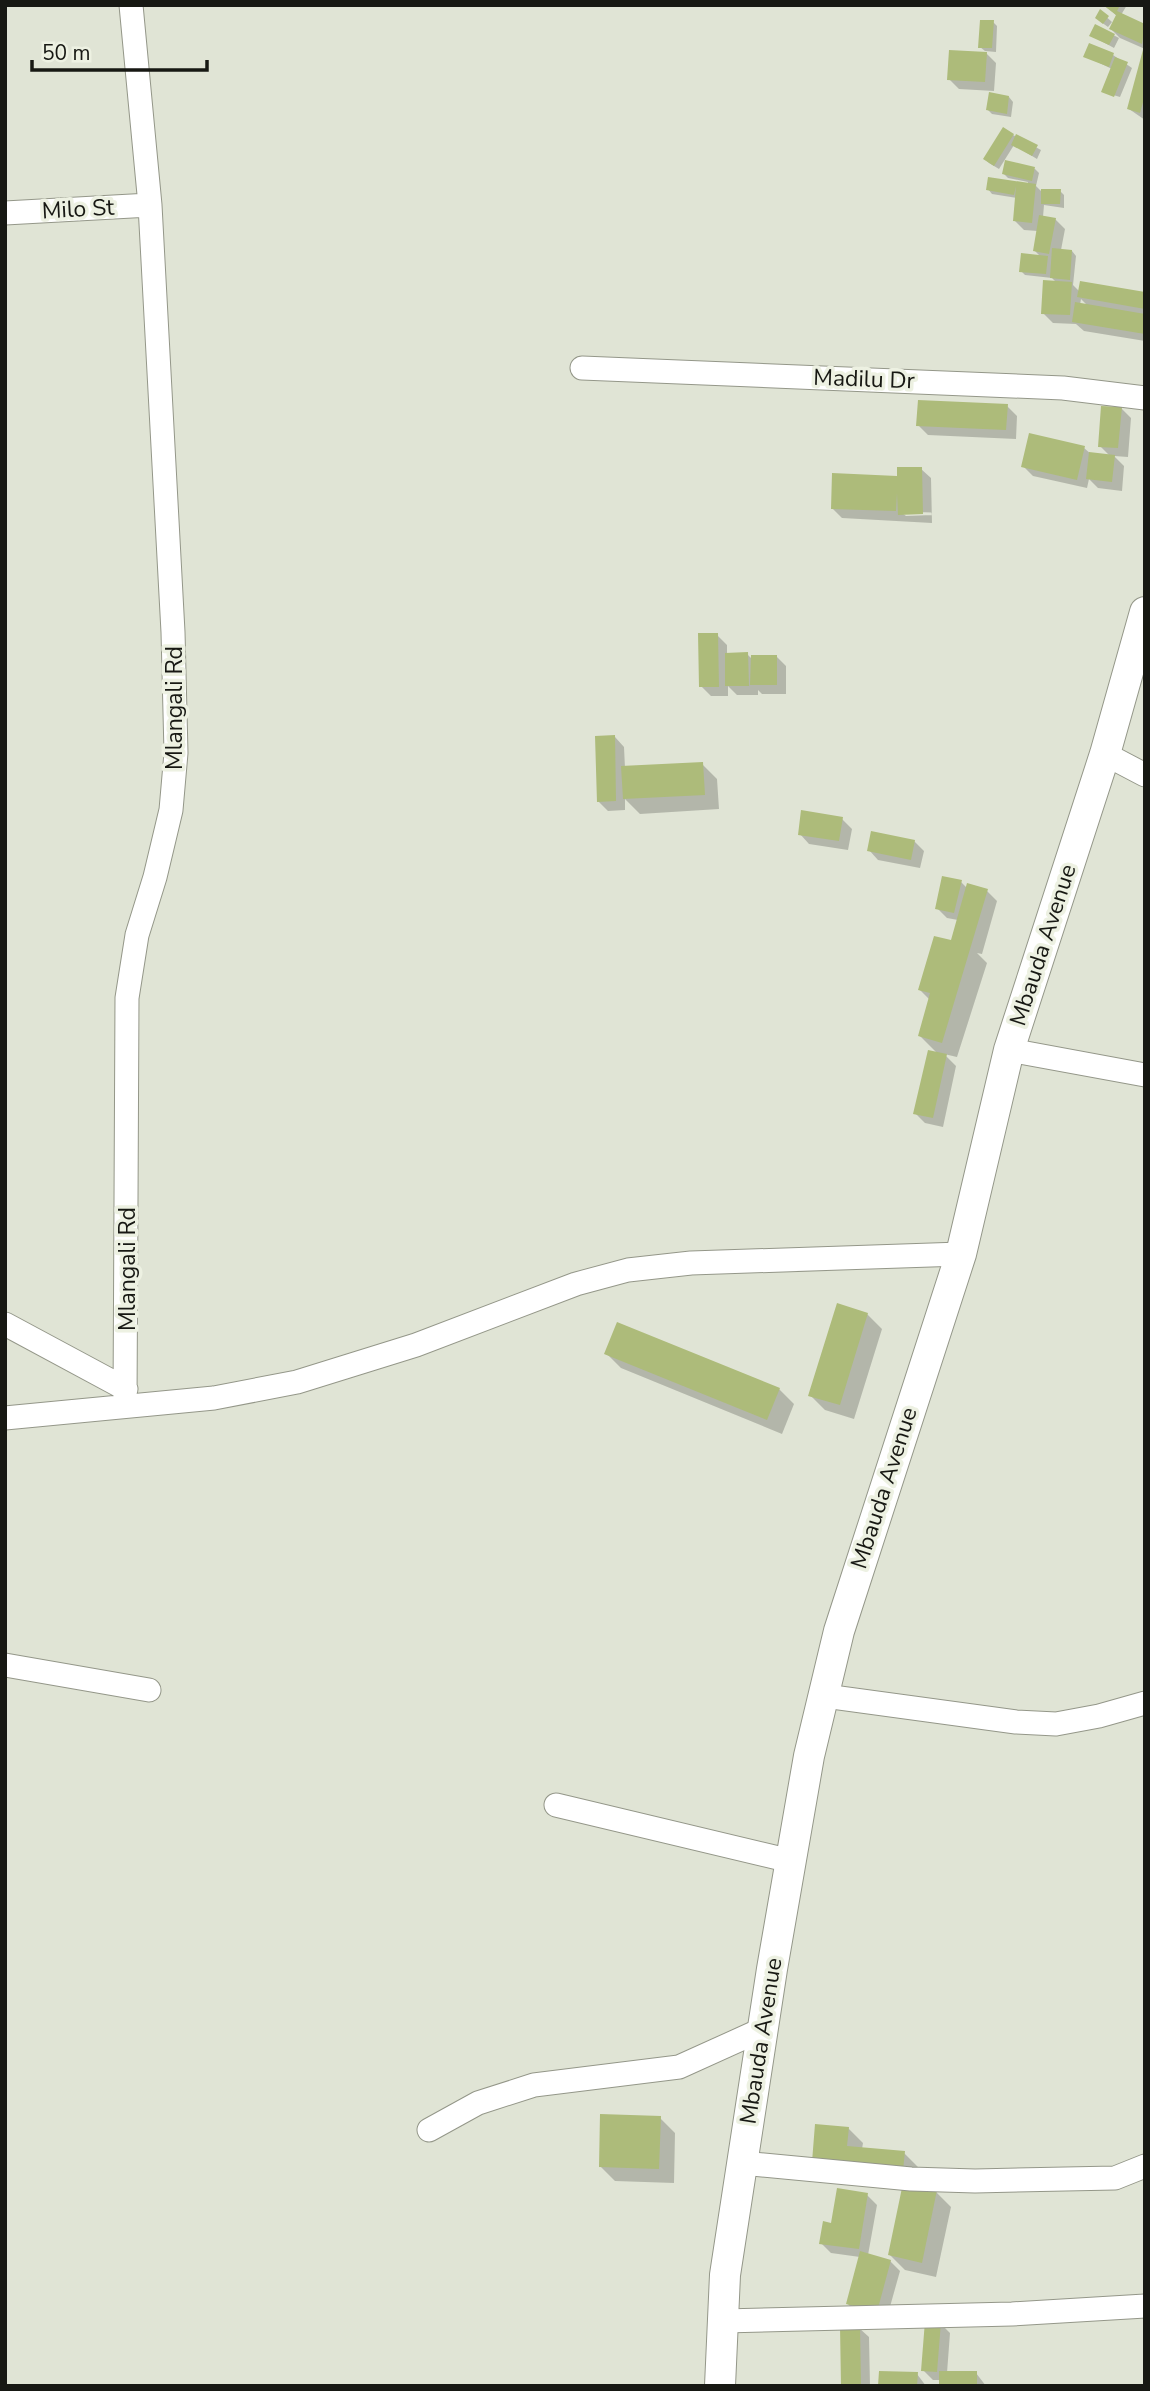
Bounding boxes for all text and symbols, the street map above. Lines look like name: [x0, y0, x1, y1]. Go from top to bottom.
scale bar: [32, 28, 206, 72]
text: 50 m: [42, 39, 91, 67]
street label: Milo St: [41, 192, 116, 226]
street label: Madilu Dr: [813, 362, 916, 396]
street label: Mlangali Rd: [159, 646, 190, 770]
street label: Mbauda Avenue: [1002, 860, 1084, 1030]
street label: Mlangali Rd: [112, 1207, 143, 1331]
street label: Mbauda Avenue: [843, 1403, 925, 1573]
street label: Mbauda Avenue: [733, 1956, 789, 2126]

